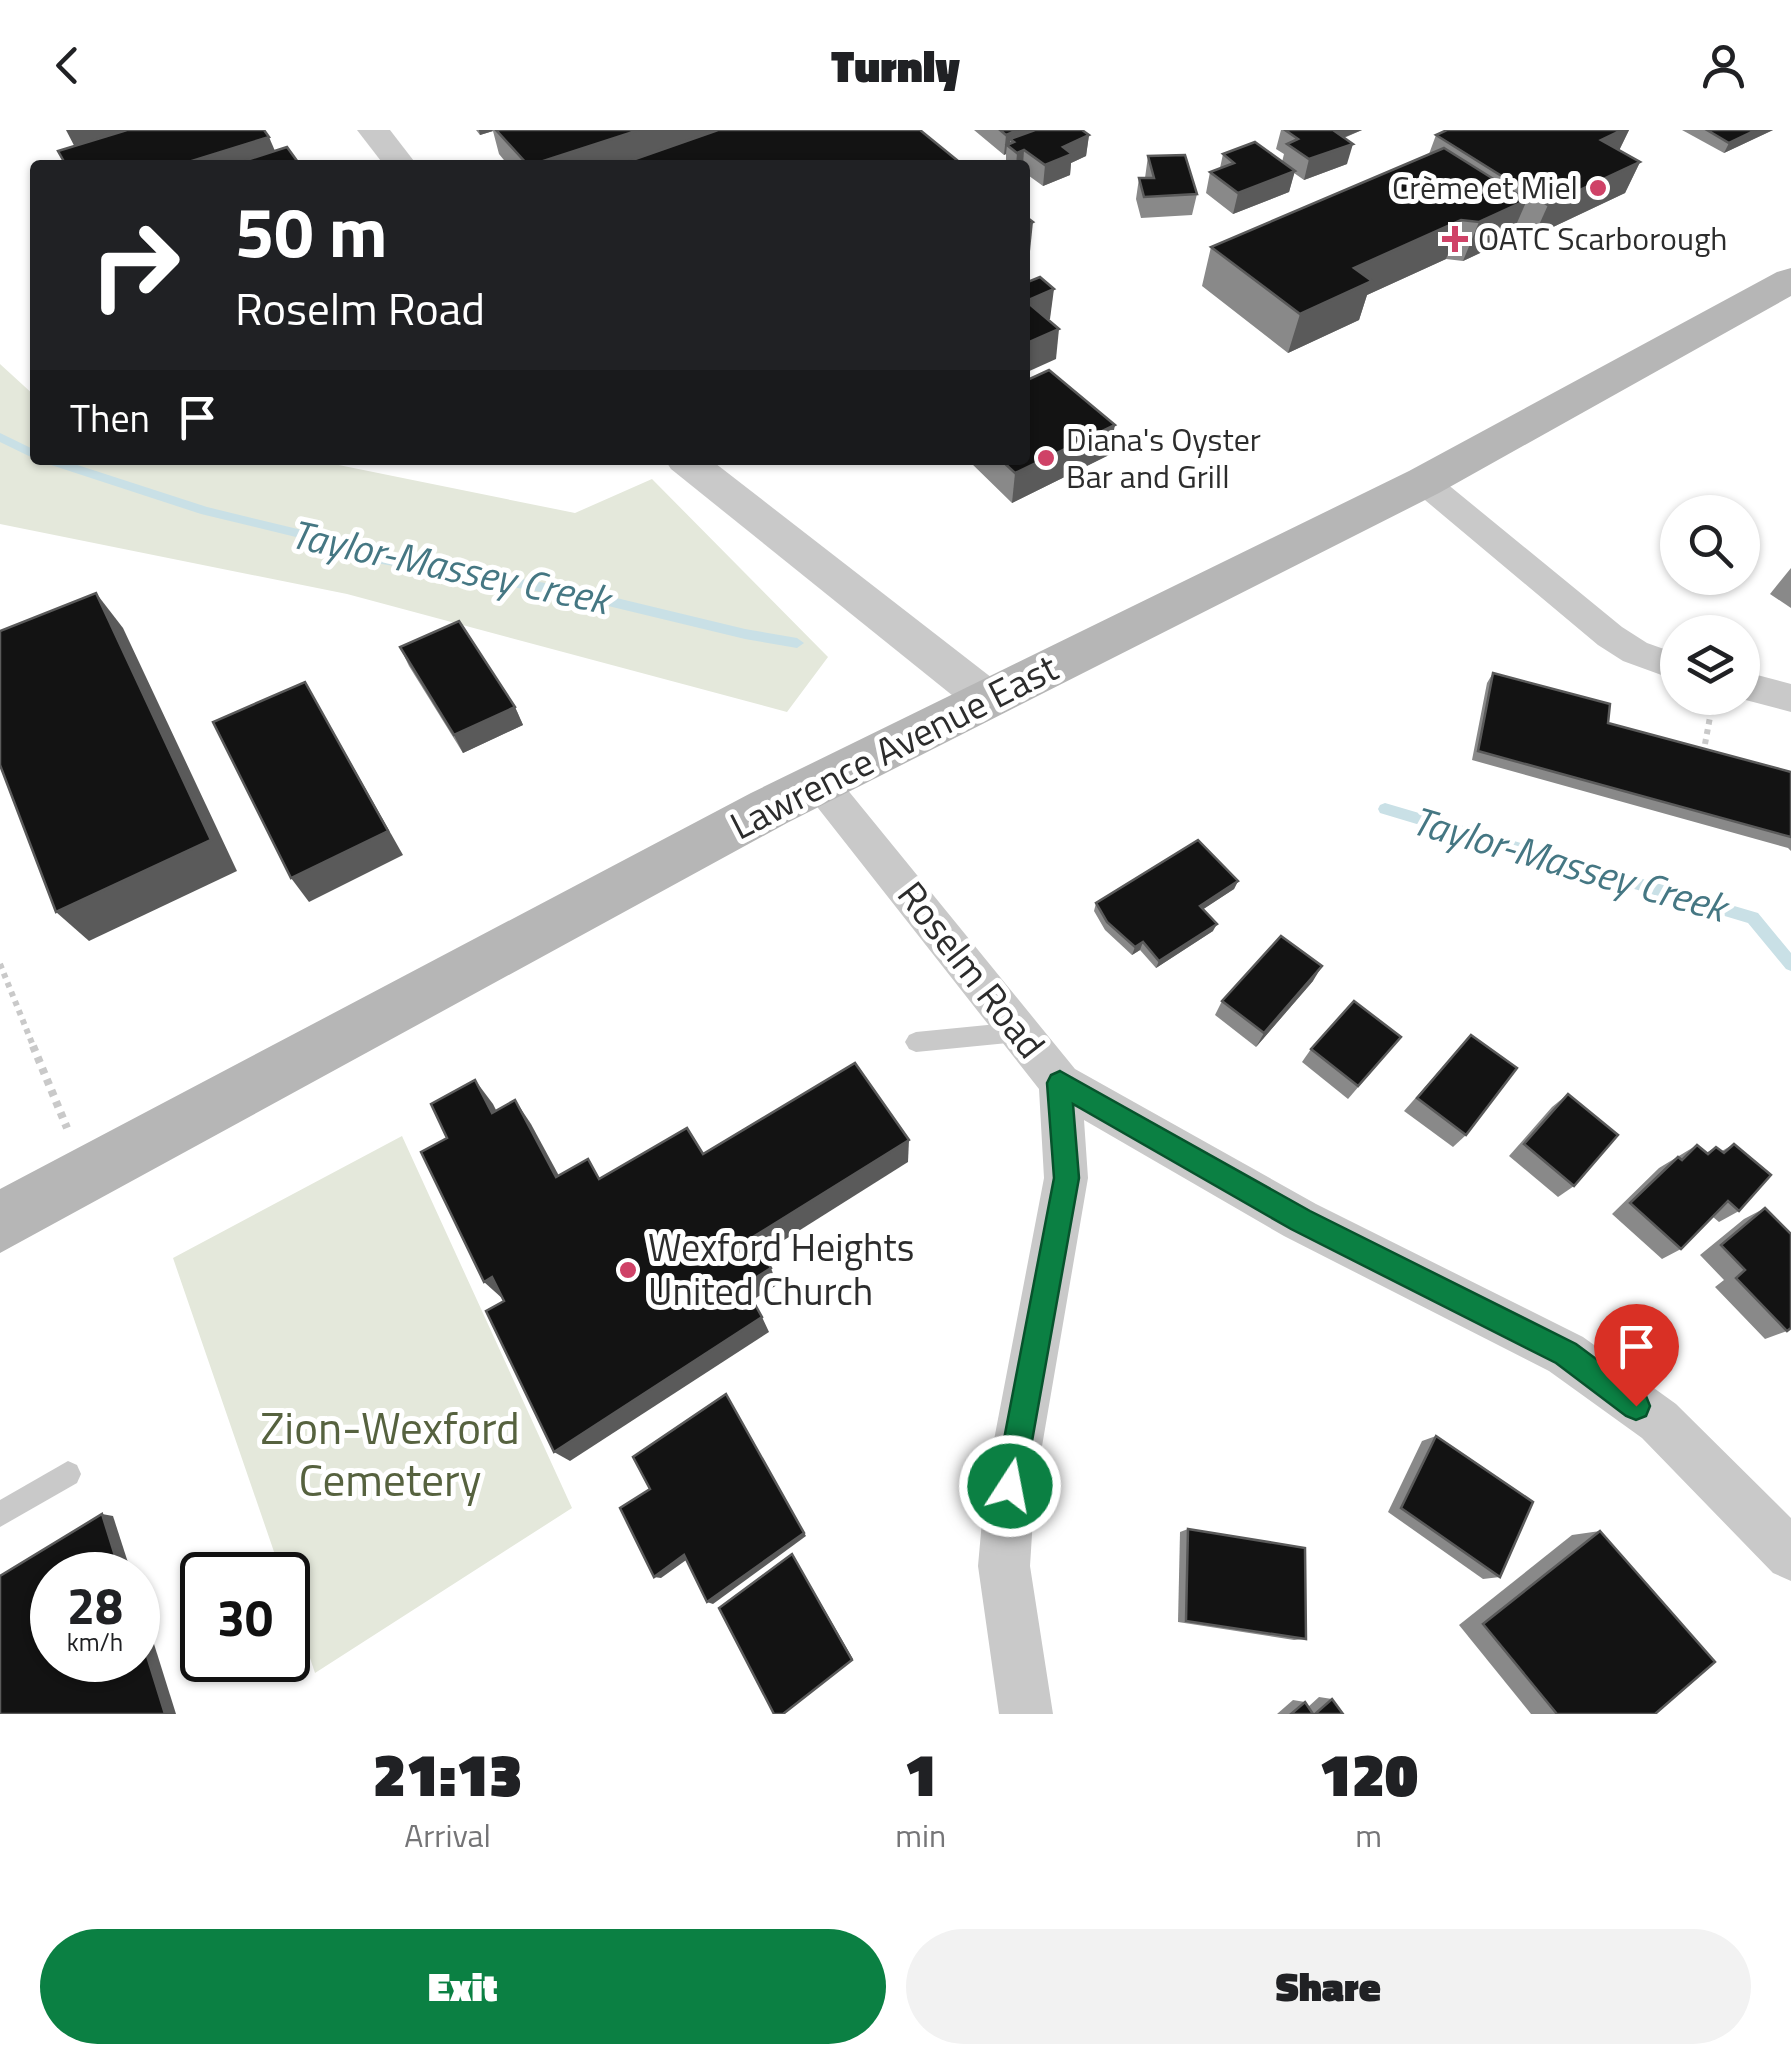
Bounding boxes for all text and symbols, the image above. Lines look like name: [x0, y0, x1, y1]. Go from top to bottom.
text: Turnly: [831, 31, 960, 99]
icon: back: [40, 38, 95, 93]
icon: person: [1696, 38, 1751, 93]
place label: Crème et Miel: [1392, 163, 1578, 211]
marker: Crème et Miel: [1587, 177, 1609, 199]
text: 50 m: [235, 178, 388, 284]
icon: right: [70, 200, 200, 330]
place label: OATC Scarborough: [1478, 214, 1728, 262]
marker: OATC Scarborough: [1442, 226, 1468, 252]
text: Roselm Road: [235, 274, 485, 342]
text: Then: [70, 389, 150, 447]
icon: arrive: [170, 390, 225, 445]
place label: Diana's Oyster Bar and Grill: [1066, 415, 1261, 500]
marker: Diana's Oyster Bar and Grill: [1035, 447, 1057, 469]
map controls: [1660, 495, 1760, 715]
button: search: [1660, 495, 1760, 595]
water label: Taylor-Massey Creek: [285, 503, 619, 631]
button: layers: [1660, 615, 1760, 715]
street label: Lawrence Avenue East: [720, 638, 1067, 854]
water label: Taylor-Massey Creek: [1405, 790, 1737, 939]
street label: Roselm Road: [884, 868, 1060, 1070]
place label: Wexford Heights United Church: [648, 1218, 914, 1320]
marker: Wexford Heights United Church: [617, 1259, 639, 1281]
pin: [1594, 1304, 1679, 1407]
icon: arrive: [1609, 1319, 1664, 1374]
park label: Zion-Wexford Cemetery: [260, 1393, 520, 1513]
position arrow: [958, 1434, 1062, 1538]
speed limit sign: 30: [180, 1552, 310, 1682]
text: 28: [67, 1567, 123, 1643]
text: km/h: [67, 1623, 123, 1661]
text: 21:13: [373, 1728, 522, 1819]
text: 1: [904, 1728, 937, 1819]
text: 120: [1319, 1728, 1418, 1819]
text: Arrival: [404, 1811, 491, 1859]
text: min: [895, 1811, 946, 1859]
text: m: [1355, 1811, 1382, 1859]
button: Exit: [40, 1929, 886, 2044]
button: Share: [906, 1929, 1751, 2044]

